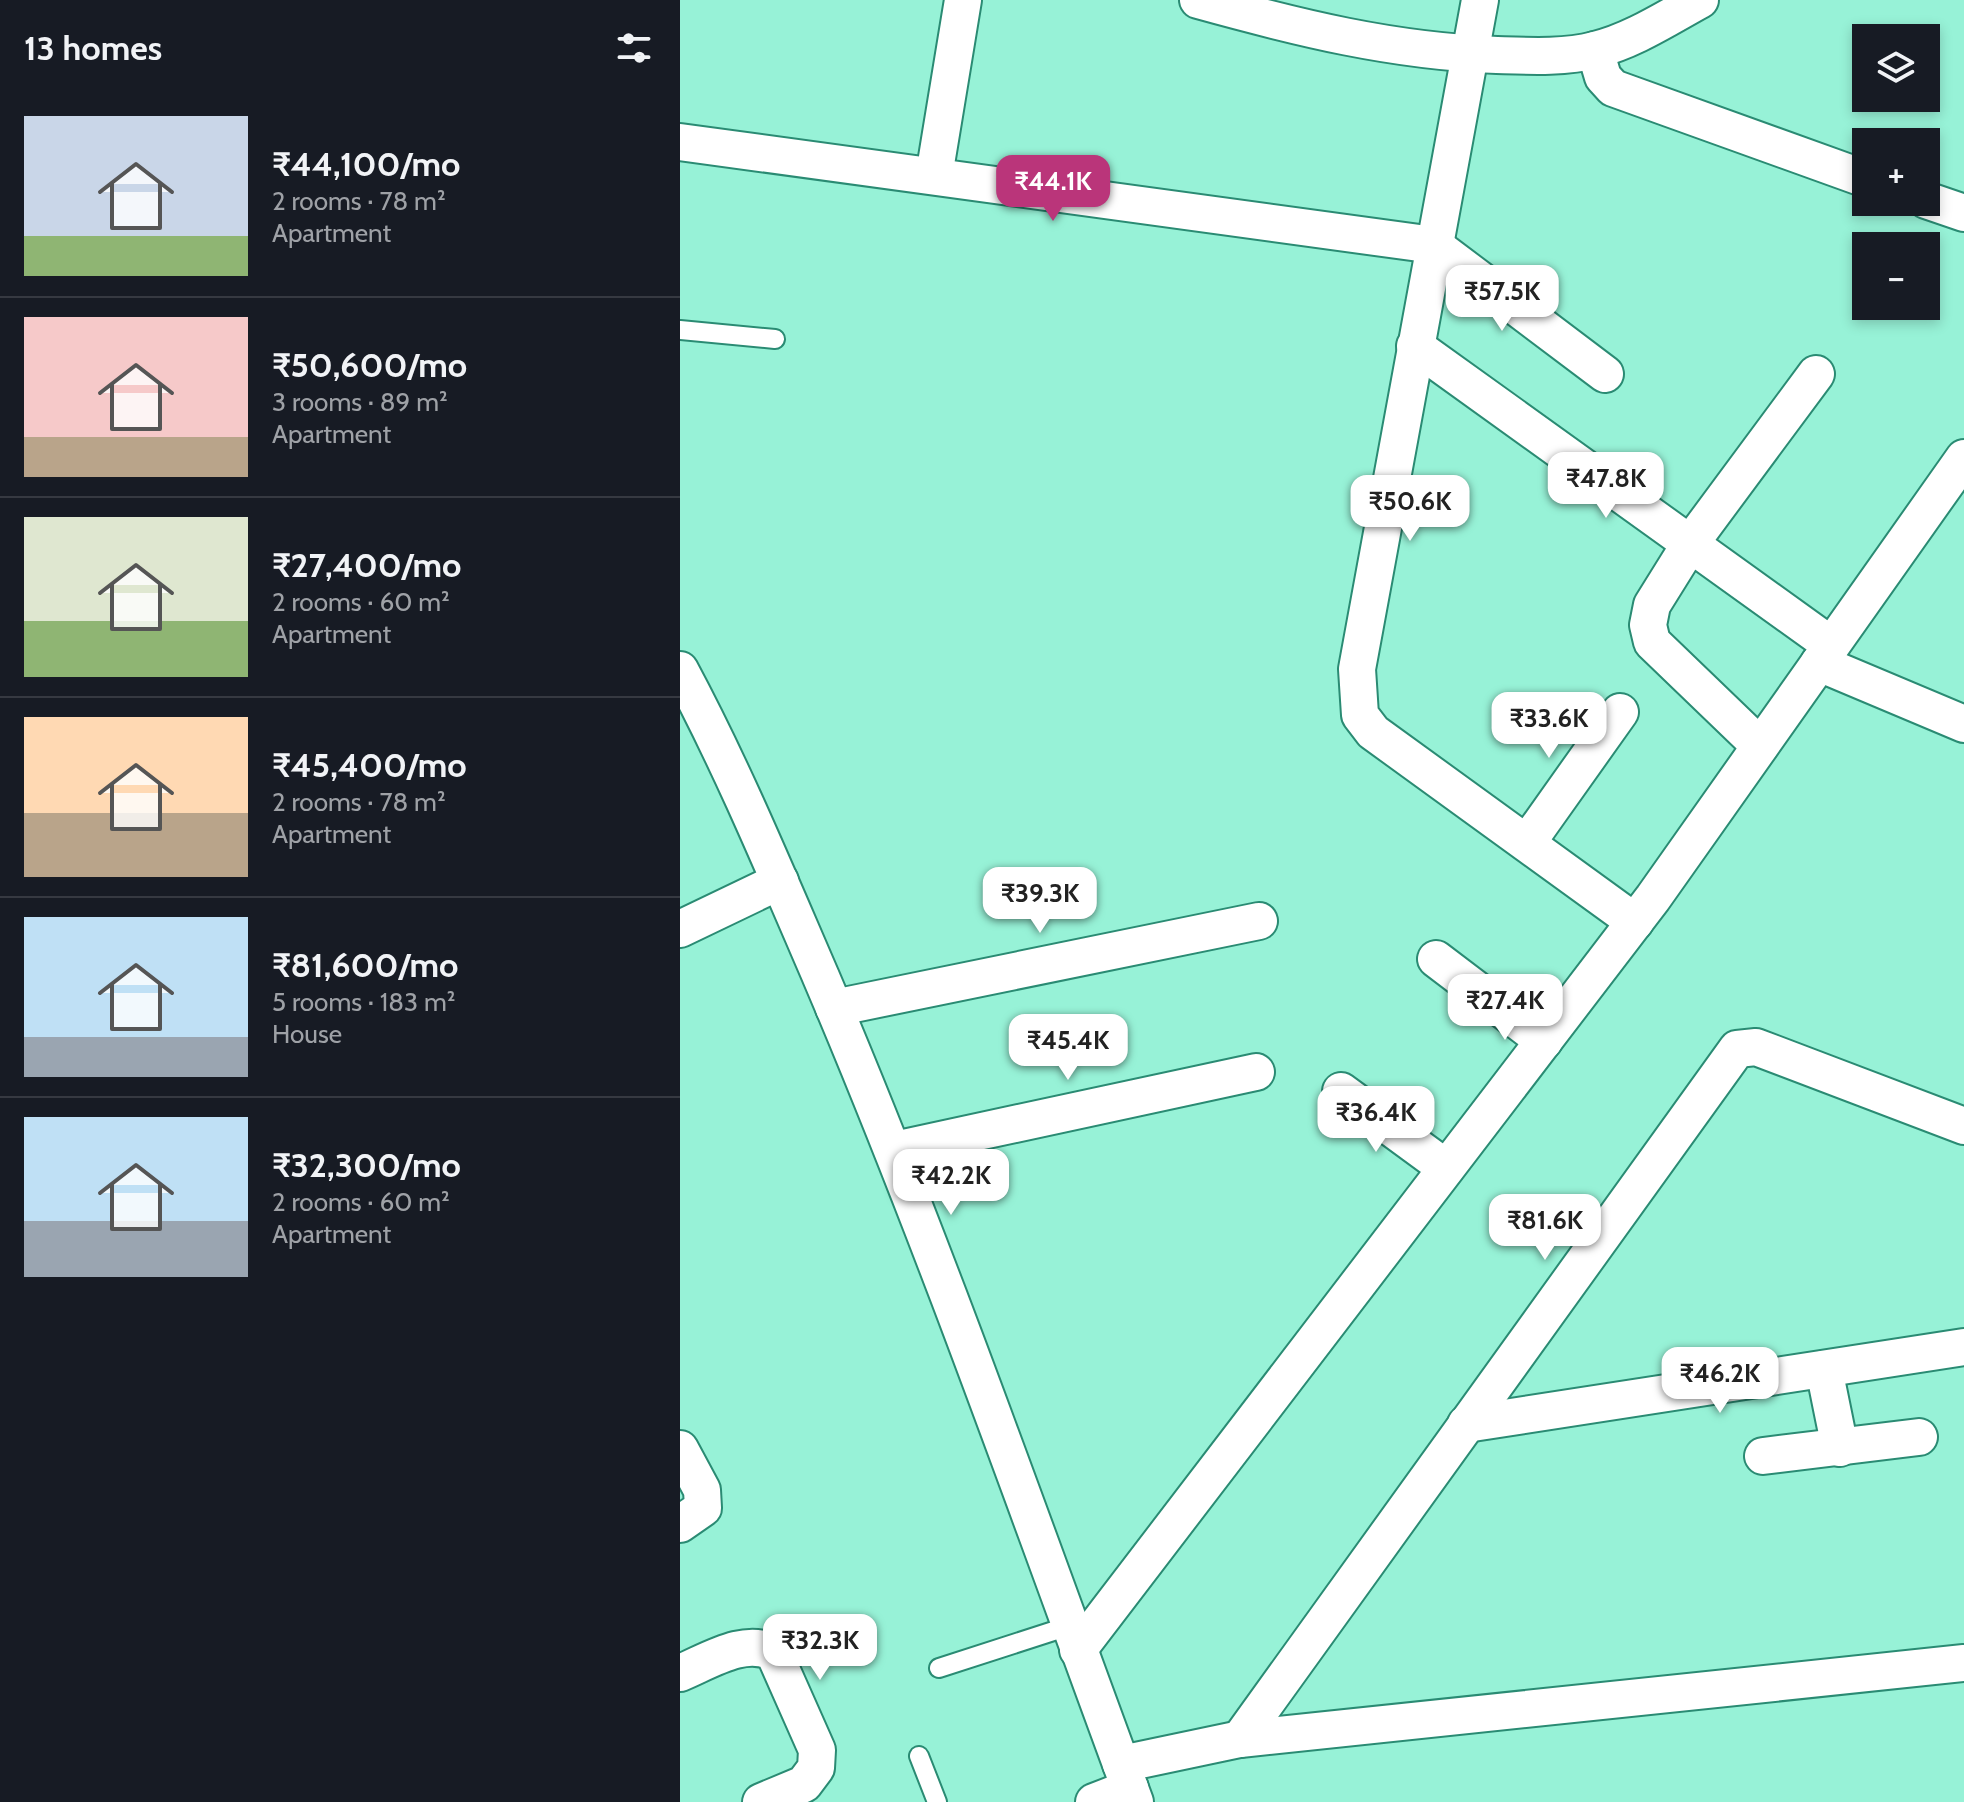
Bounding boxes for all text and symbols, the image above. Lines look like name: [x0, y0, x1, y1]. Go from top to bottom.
map controls: [1852, 24, 1940, 320]
button: layers: [1852, 24, 1940, 112]
icon: filters: [612, 26, 656, 70]
text: 13 homes: [24, 27, 162, 69]
button: +: [1852, 128, 1940, 216]
text: ₹44,100/mo: [272, 143, 460, 185]
icon: home: [88, 148, 184, 244]
pin: ₹44.1K: [988, 155, 1118, 223]
text: ₹44.1K: [1014, 165, 1092, 197]
text: 2 rooms · 78 m²: [272, 185, 446, 217]
text: Apartment: [272, 217, 391, 249]
button: −: [1852, 232, 1940, 320]
pin: ₹57.5K: [1437, 265, 1567, 333]
text: ₹57.5K: [1464, 275, 1540, 307]
text: ₹50,600/mo: [272, 344, 467, 386]
icon: home: [88, 349, 184, 445]
text: 3 rooms · 89 m²: [272, 386, 448, 418]
text: Apartment: [272, 418, 391, 450]
pin: ₹47.8K: [1541, 452, 1671, 520]
text: ₹47.8K: [1566, 462, 1646, 494]
pin: ₹50.6K: [1345, 475, 1475, 543]
text: ₹50.6K: [1369, 485, 1451, 517]
text: ₹27,400/mo: [272, 544, 461, 586]
icon: home: [88, 549, 184, 645]
text: 2 rooms · 60 m²: [272, 586, 450, 618]
text: Apartment: [272, 618, 391, 650]
pin: ₹33.6K: [1484, 692, 1614, 760]
text: ₹33.6K: [1510, 702, 1588, 734]
text: ₹45,400/mo: [272, 744, 467, 786]
icon: home: [88, 749, 184, 845]
text: 2 rooms · 78 m²: [272, 786, 446, 818]
text: Apartment: [272, 818, 391, 850]
pin: ₹39.3K: [975, 867, 1105, 935]
text: ₹39.3K: [1001, 877, 1079, 909]
text: ₹81,600/mo: [272, 944, 458, 986]
icon: home: [88, 949, 184, 1045]
pin: ₹27.4K: [1440, 974, 1570, 1042]
text: ₹27.4K: [1466, 984, 1544, 1016]
text: 5 rooms · 183 m²: [272, 986, 455, 1018]
pin: ₹45.4K: [1003, 1014, 1133, 1082]
text: House: [272, 1018, 342, 1050]
text: ₹45.4K: [1027, 1024, 1109, 1056]
pin: ₹36.4K: [1311, 1086, 1441, 1154]
text: ₹36.4K: [1335, 1096, 1417, 1128]
text: ₹32,300/mo: [272, 1144, 461, 1186]
icon: home: [88, 1149, 184, 1245]
pin: ₹42.2K: [886, 1149, 1016, 1217]
text: ₹42.2K: [911, 1159, 991, 1191]
text: 2 rooms · 60 m²: [272, 1186, 450, 1218]
pin: ₹81.6K: [1480, 1194, 1610, 1262]
text: ₹81.6K: [1507, 1204, 1583, 1236]
text: Apartment: [272, 1218, 391, 1250]
pin: ₹46.2K: [1655, 1347, 1785, 1415]
text: ₹46.2K: [1680, 1357, 1760, 1389]
pin: ₹32.3K: [755, 1614, 885, 1682]
text: ₹32.3K: [781, 1624, 859, 1656]

